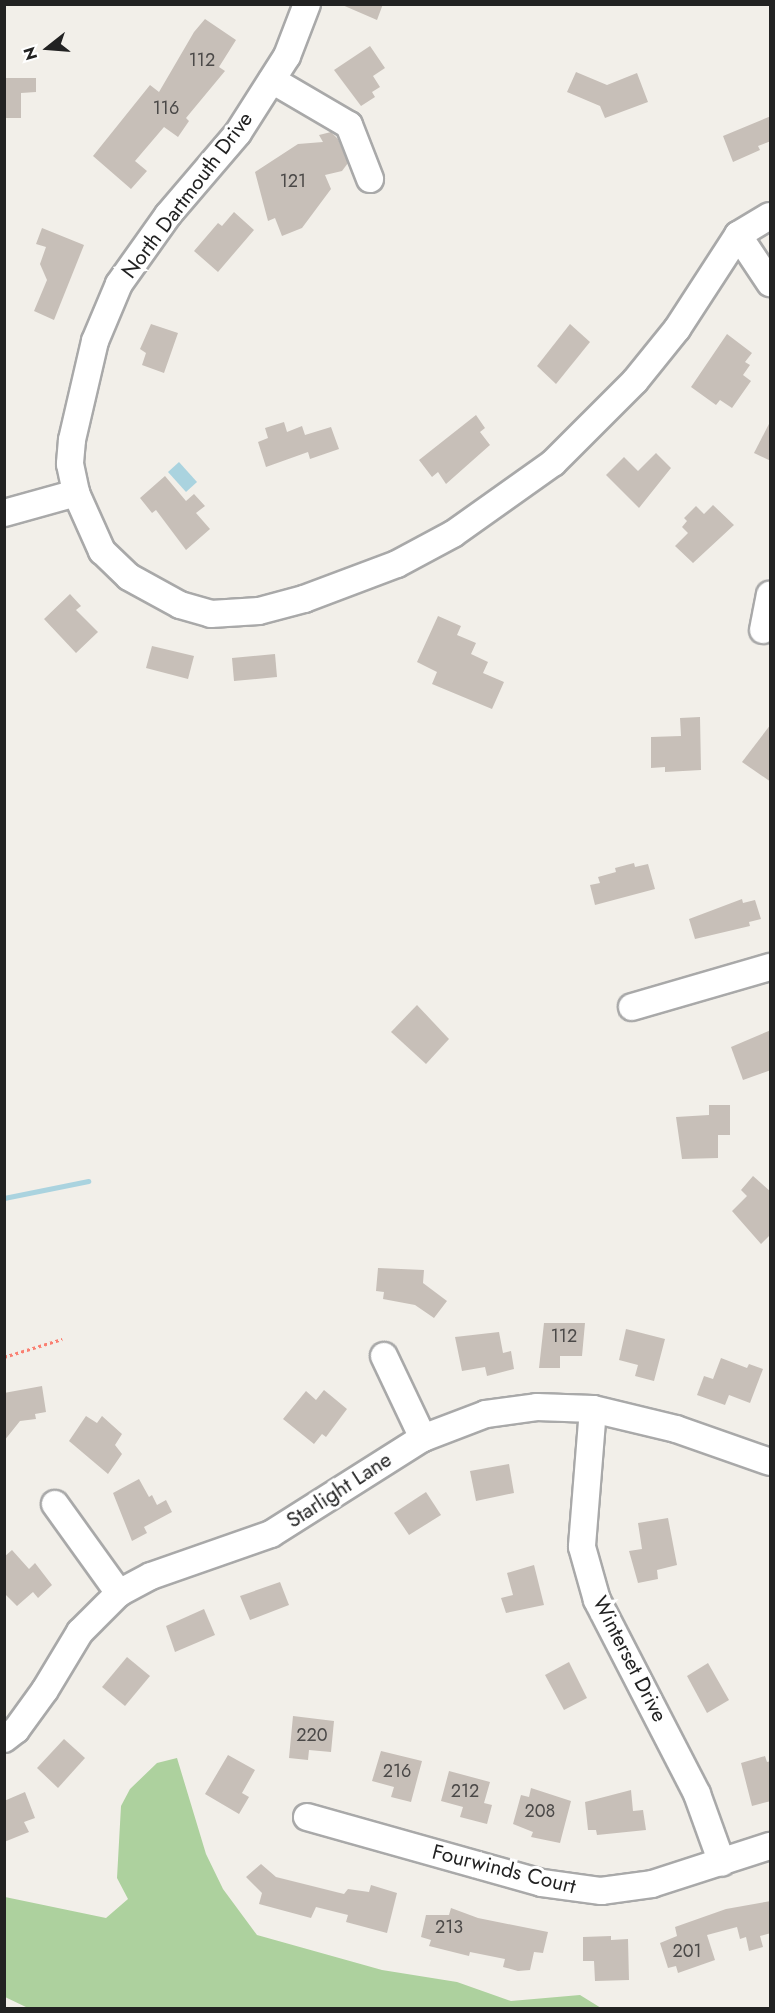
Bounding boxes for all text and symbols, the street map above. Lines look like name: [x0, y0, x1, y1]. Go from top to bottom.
north arrow: [18, 18, 78, 78]
text: N: [17, 44, 43, 63]
house number: 112: [189, 49, 215, 71]
house number: 116: [153, 97, 179, 119]
street label: North Dartmouth Drive: [116, 107, 258, 283]
house number: 121: [280, 170, 306, 192]
house number: 112: [551, 1325, 577, 1347]
street label: Starlight Lane: [282, 1447, 396, 1533]
street label: Winterset Drive: [588, 1592, 672, 1726]
house number: 220: [296, 1724, 328, 1746]
house number: 216: [383, 1760, 411, 1782]
house number: 212: [451, 1780, 479, 1802]
house number: 208: [525, 1800, 555, 1822]
street label: Fourwinds Court: [430, 1839, 578, 1899]
house number: 213: [435, 1916, 463, 1938]
house number: 201: [672, 1940, 702, 1962]

